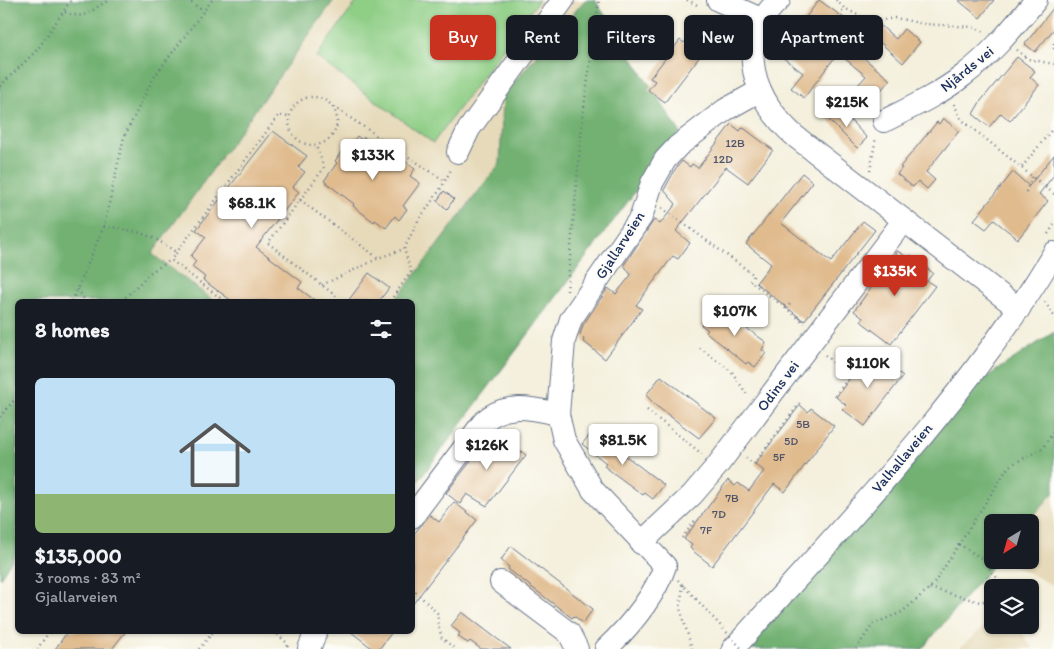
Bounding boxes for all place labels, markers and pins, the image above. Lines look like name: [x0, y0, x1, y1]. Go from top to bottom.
pin: $215K: [812, 86, 882, 128]
pin: $133K: [338, 138, 408, 181]
pin: $68.1K: [211, 186, 293, 229]
pin: $135K: [860, 254, 930, 297]
pin: $107K: [700, 294, 770, 337]
pin: $110K: [833, 346, 903, 389]
pin: $81.5K: [582, 424, 664, 466]
pin: $126K: [452, 428, 522, 471]

